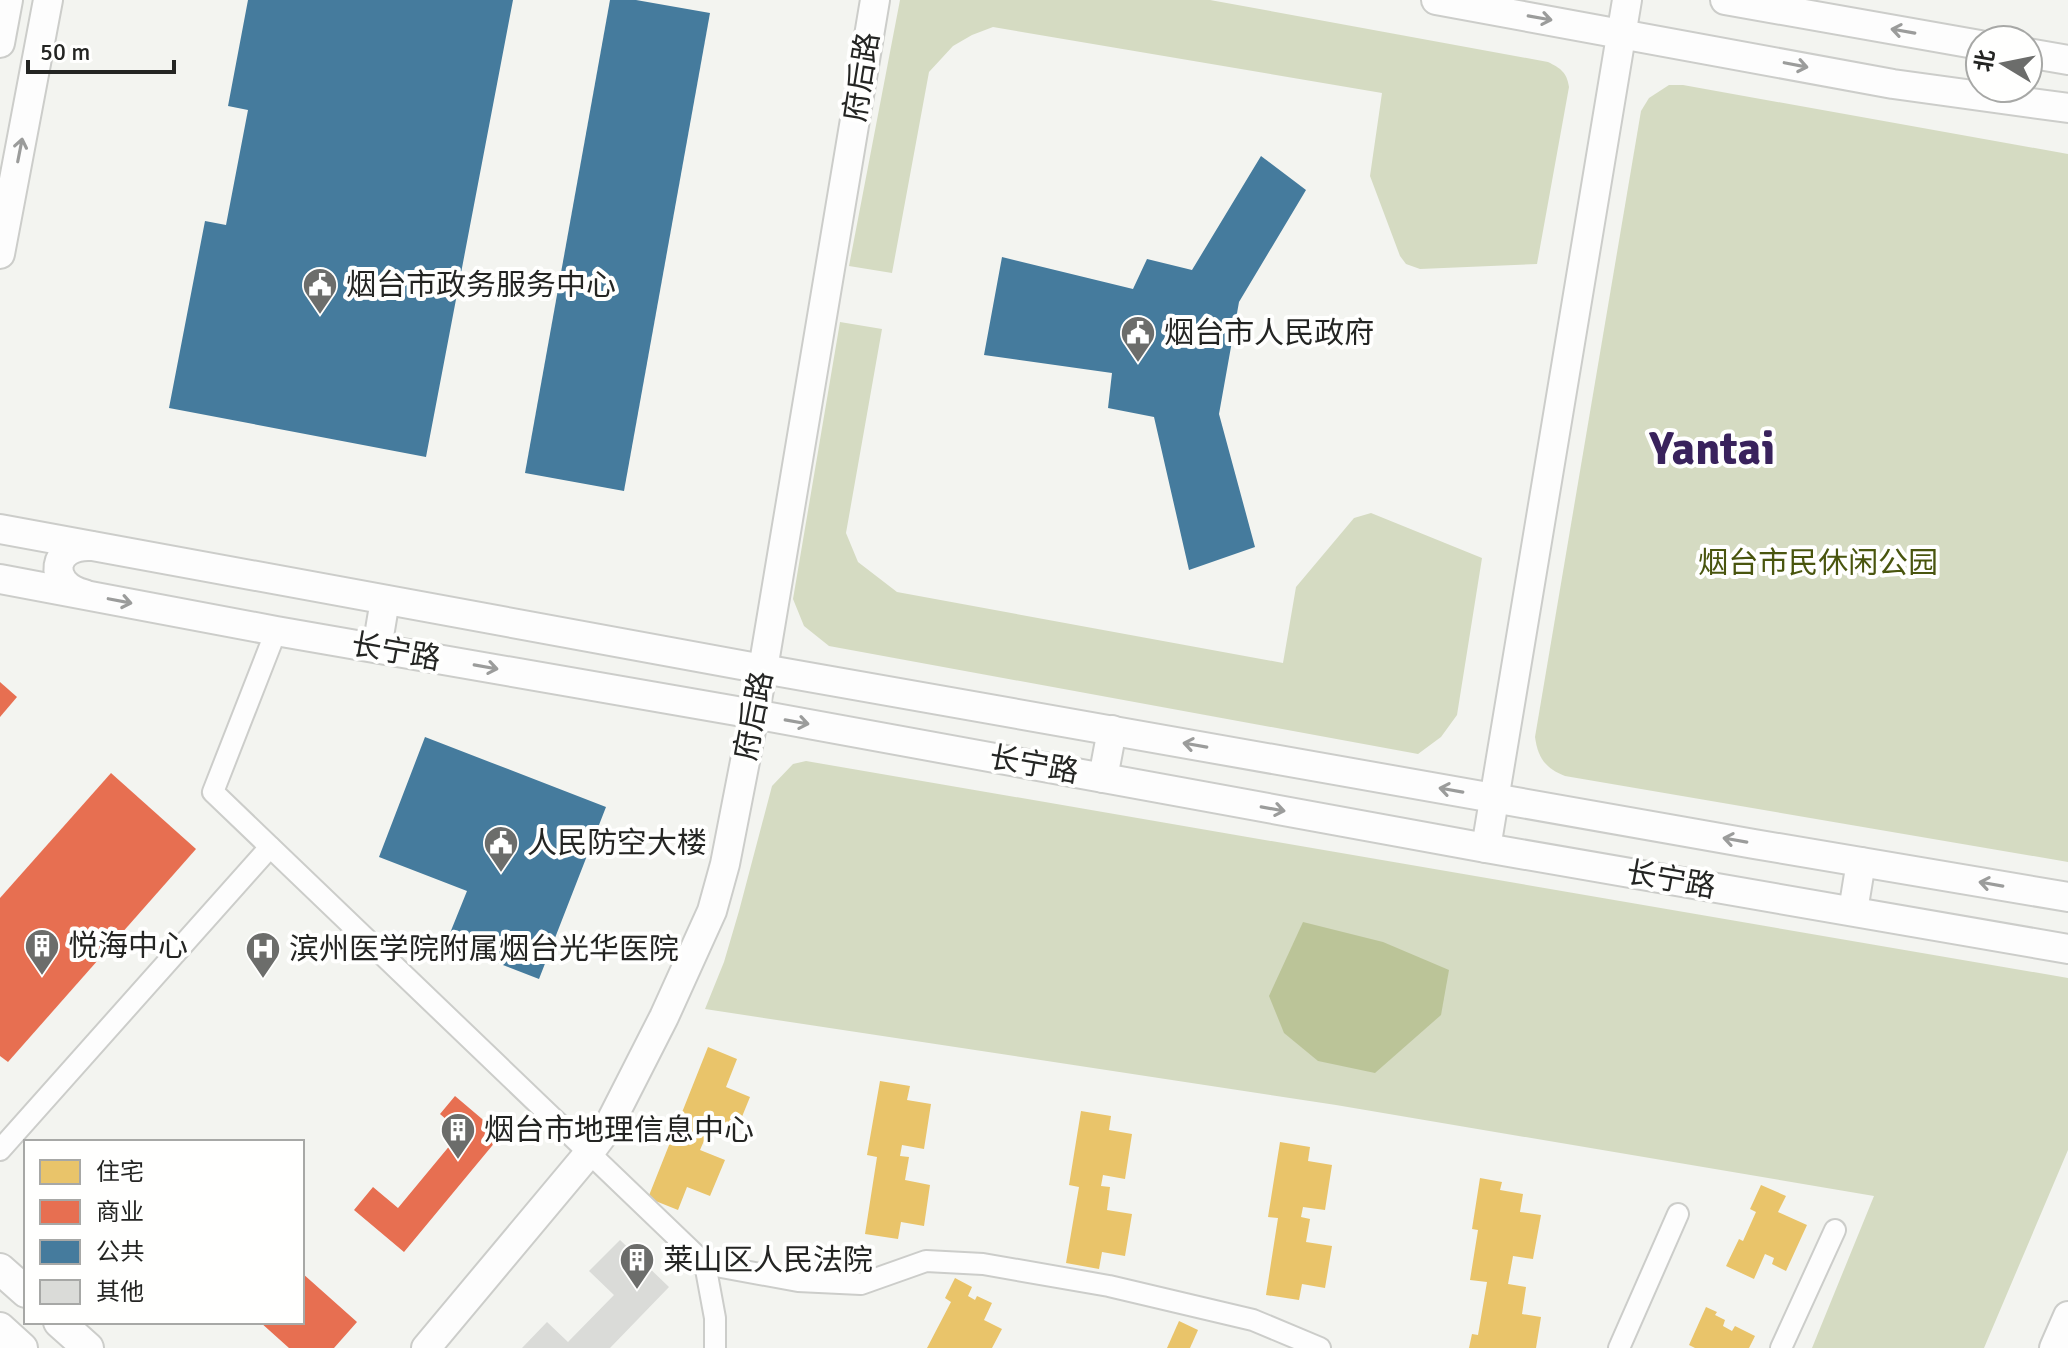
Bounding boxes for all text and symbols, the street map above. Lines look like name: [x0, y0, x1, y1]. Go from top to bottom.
one-way arrow: [1527, 12, 1553, 27]
one-way arrow: [1891, 23, 1916, 38]
scale bar: [28, 24, 174, 74]
north arrow: [1964, 24, 2044, 104]
street label: 府后路: [837, 30, 887, 124]
text: 50 m: [40, 37, 90, 67]
text: 北: [1970, 47, 2000, 74]
one-way arrow: [1783, 59, 1808, 74]
one-way arrow: [13, 138, 28, 163]
public building icon: 烟台市政务服务中心: [301, 266, 339, 316]
place label: 烟台市政务服务中心: [346, 267, 616, 304]
public building icon: 烟台市人民政府: [1119, 314, 1157, 364]
place label: 烟台市人民政府: [1164, 315, 1374, 352]
district label: Yantai: [1648, 421, 1775, 477]
park label: 烟台市民休闲公园: [1698, 545, 1938, 582]
one-way arrow: [107, 595, 132, 610]
street label: 长宁路: [348, 626, 444, 678]
one-way arrow: [473, 661, 498, 676]
street label: 府后路: [727, 668, 781, 764]
one-way arrow: [784, 716, 810, 731]
one-way arrow: [1183, 737, 1208, 752]
street label: 长宁路: [986, 739, 1082, 791]
one-way arrow: [1439, 782, 1464, 797]
one-way arrow: [1260, 803, 1286, 818]
public building icon: 人民防空大楼: [482, 824, 520, 874]
place label: 人民防空大楼: [527, 825, 707, 862]
one-way arrow: [1723, 832, 1748, 847]
street label: 长宁路: [1623, 854, 1719, 906]
one-way arrow: [1979, 876, 2004, 891]
building icon: 悦海中心: [23, 927, 61, 977]
place label: 悦海中心: [68, 928, 188, 965]
hospital icon: 滨州医学院附属烟台光华医院: [244, 930, 282, 980]
place label: 滨州医学院附属烟台光华医院: [289, 931, 679, 968]
building icon: 烟台市地理信息中心: [439, 1111, 477, 1161]
place label: 烟台市地理信息中心: [484, 1112, 754, 1149]
legend: [24, 1140, 304, 1324]
text: 住宅: [96, 1157, 144, 1187]
text: 商业: [96, 1197, 144, 1227]
text: 公共: [96, 1237, 144, 1267]
building icon: 莱山区人民法院: [618, 1241, 656, 1291]
place label: 莱山区人民法院: [663, 1242, 873, 1279]
text: 其他: [96, 1277, 144, 1307]

